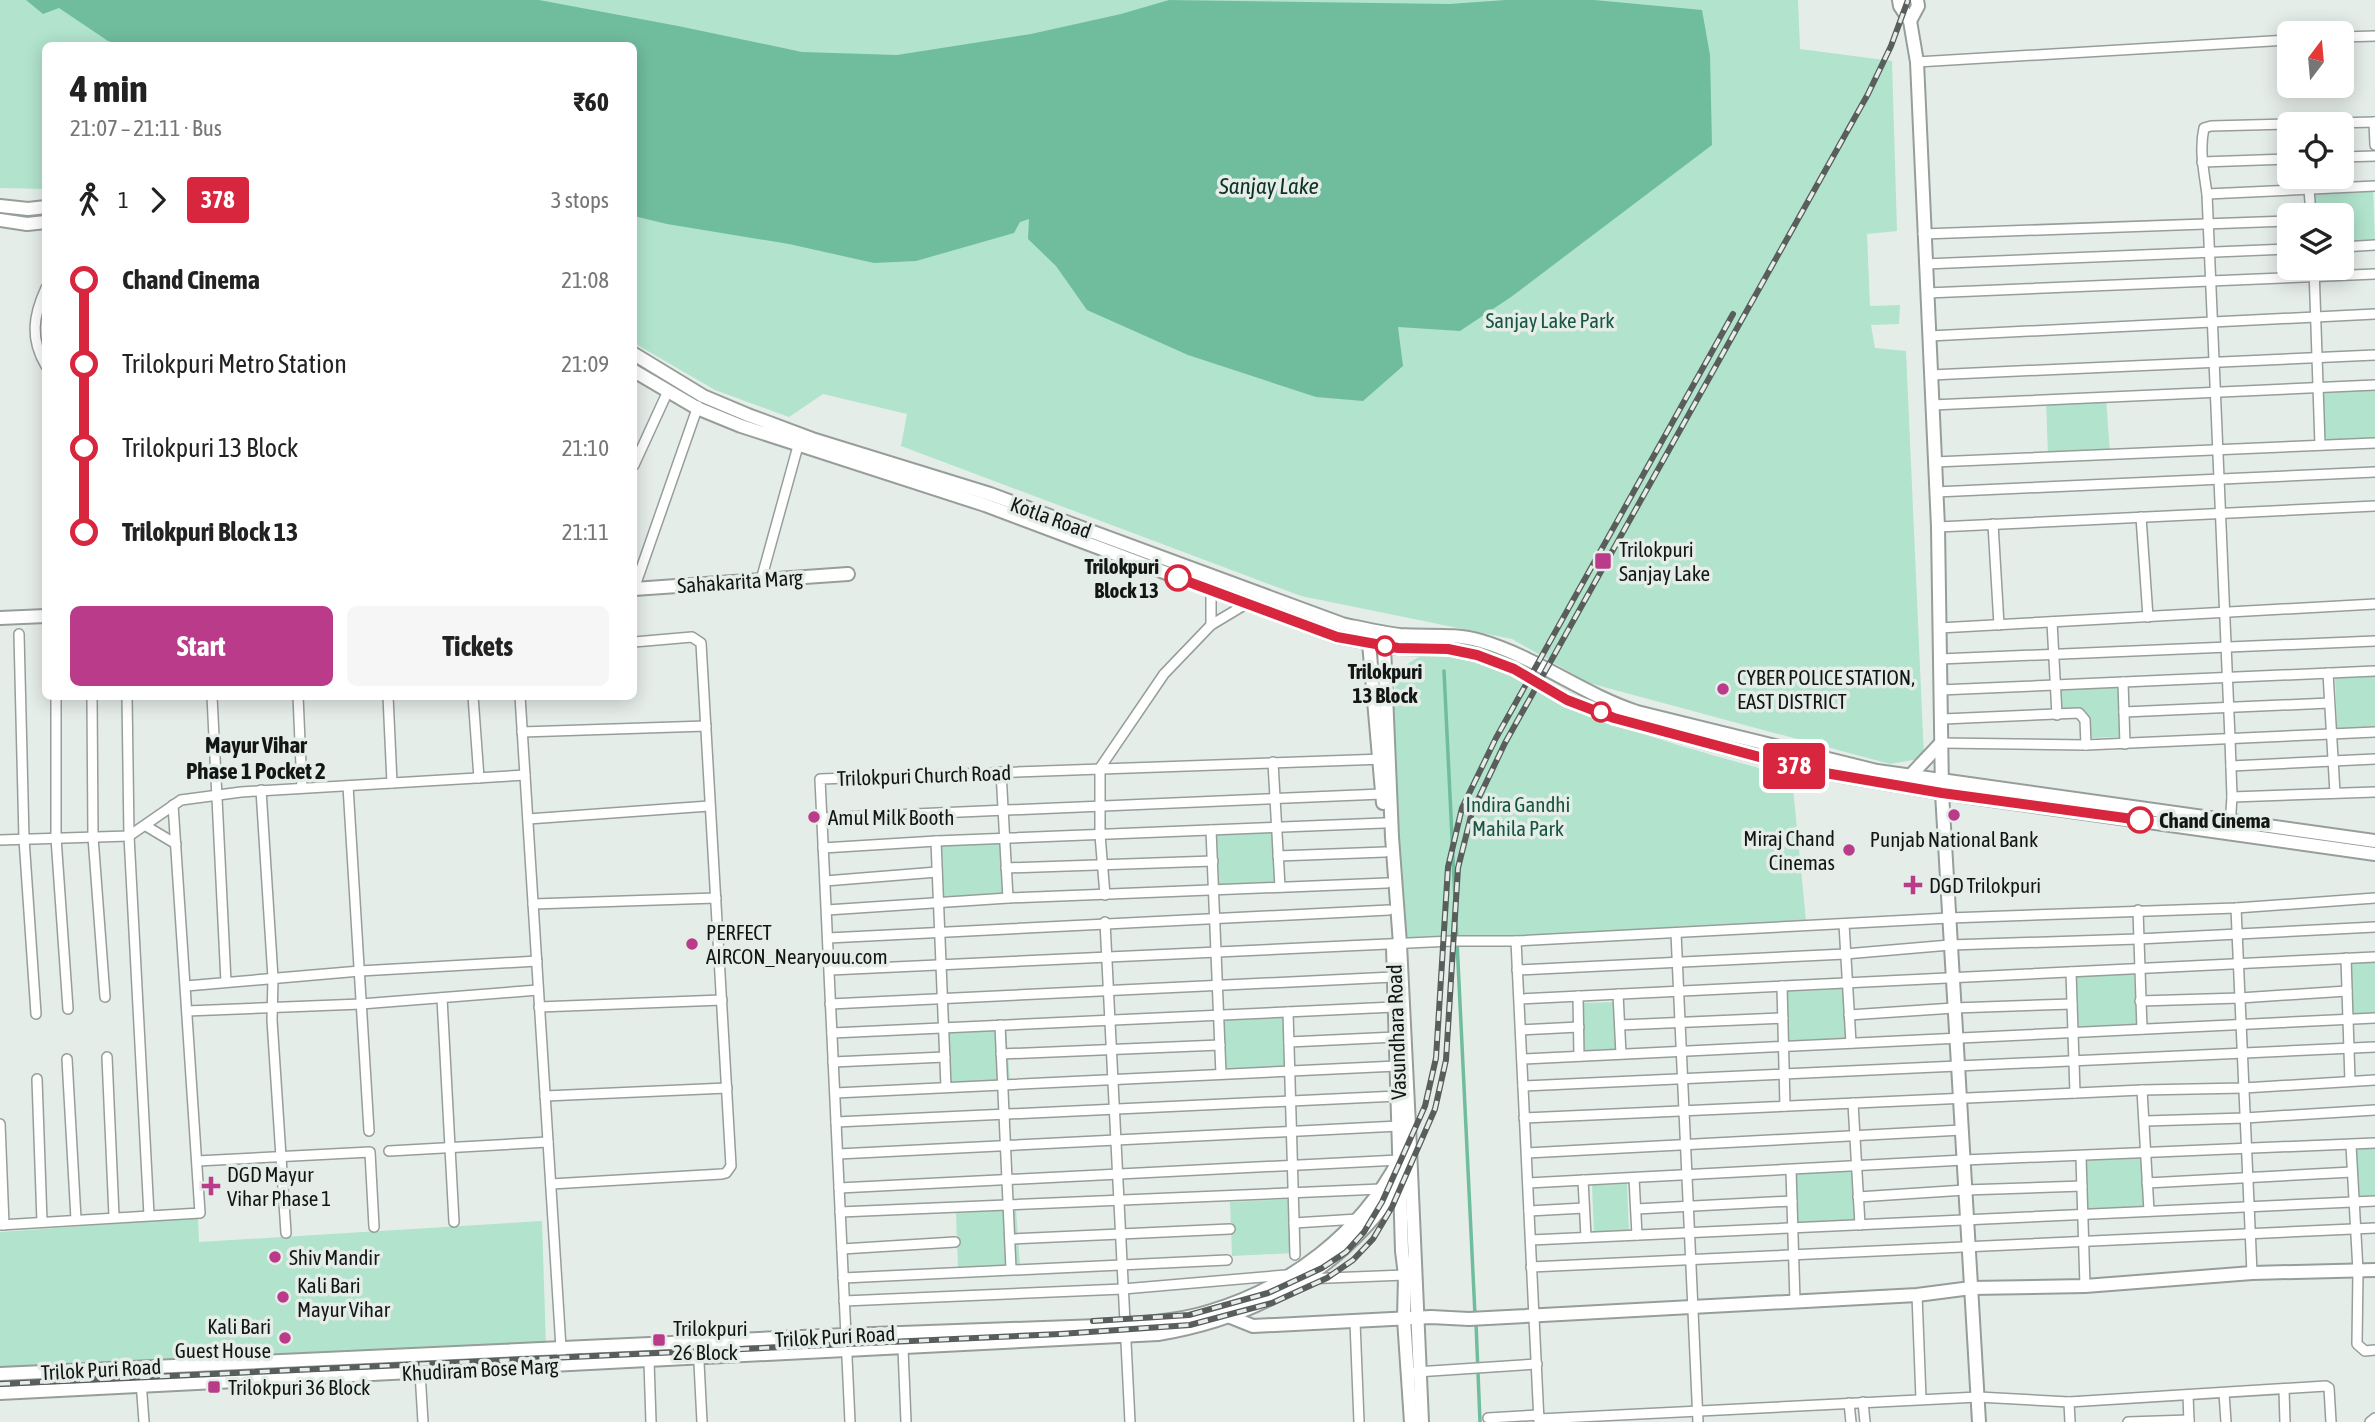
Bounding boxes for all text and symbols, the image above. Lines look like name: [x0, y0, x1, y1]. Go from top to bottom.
north arrow: [2277, 21, 2354, 98]
map controls: [2277, 21, 2354, 280]
text: 4 min: [70, 67, 148, 110]
text: ₹60: [573, 87, 609, 117]
button: locate: [2277, 112, 2354, 189]
text: 21:07 – 21:11 · Bus: [70, 115, 222, 141]
water label: Sanjay Lake: [1218, 173, 1319, 199]
icon: walk: [70, 181, 108, 219]
icon: forward: [139, 181, 177, 219]
text: 378: [201, 186, 235, 213]
text: 1: [118, 187, 129, 213]
text: 3 stops: [551, 187, 609, 213]
button: layers: [2277, 203, 2354, 280]
text: Chand Cinema: [122, 265, 260, 295]
text: 21:08: [561, 267, 609, 293]
park label: Sanjay Lake Park: [1485, 308, 1615, 332]
text: Trilokpuri Metro Station: [122, 349, 347, 379]
text: 21:09: [561, 351, 609, 377]
text: Trilokpuri 13 Block: [122, 433, 298, 463]
text: 21:10: [562, 435, 609, 461]
street label: Kotla Road: [1007, 491, 1095, 543]
text: Trilokpuri Block 13: [122, 517, 298, 547]
text: 21:11: [562, 519, 609, 545]
place label: Trilokpuri Sanjay Lake: [1619, 537, 1710, 585]
marker: Trilokpuri Sanjay Lake: [1593, 551, 1613, 571]
place label: Trilokpuri Block 13: [1084, 554, 1159, 602]
street label: Sahakarita Marg: [676, 565, 804, 597]
marker: Trilokpuri Block 13: [1165, 565, 1191, 591]
button: Start: [70, 606, 333, 686]
button: Tickets: [347, 606, 609, 686]
marker: Trilokpuri 13 Block: [1375, 636, 1395, 656]
place label: Trilokpuri 13 Block: [1348, 659, 1422, 707]
place label: CYBER POLICE STATION, EAST DISTRICT: [1737, 665, 1915, 713]
marker: CYBER POLICE STATION, EAST DISTRICT: [1715, 681, 1731, 697]
unlabelled marker: [1591, 702, 1611, 722]
district label: Mayur Vihar Phase 1 Pocket 2: [186, 732, 326, 784]
line badge: 378: [1754, 743, 1834, 789]
text: 378: [1777, 752, 1811, 779]
street label: Trilokpuri Church Road: [836, 760, 1012, 790]
park label: Indira Gandhi Mahila Park: [1466, 792, 1570, 840]
place label: Amul Milk Booth: [828, 805, 955, 829]
marker: Punjab National Bank: [1946, 807, 1962, 823]
marker: Chand Cinema: [2127, 807, 2153, 833]
place label: Chand Cinema: [2159, 808, 2271, 832]
marker: Amul Milk Booth: [806, 809, 822, 825]
place label: Miraj Chand Cinemas: [1743, 826, 1835, 874]
place label: Punjab National Bank: [1870, 827, 2038, 851]
marker: Miraj Chand Cinemas: [1841, 842, 1857, 858]
place label: DGD Trilokpuri: [1929, 873, 2041, 897]
marker: DGD Trilokpuri: [1903, 875, 1923, 895]
place label: PERFECT AIRCON_Nearyouu.com: [706, 920, 888, 968]
marker: PERFECT AIRCON_Nearyouu.com: [684, 936, 700, 952]
street label: Vasundhara Road: [1382, 964, 1410, 1100]
place label: DGD Mayur Vihar Phase 1: [227, 1162, 331, 1210]
marker: DGD Mayur Vihar Phase 1: [201, 1176, 221, 1196]
place label: Shiv Mandir: [289, 1245, 380, 1269]
marker: Shiv Mandir: [267, 1249, 283, 1265]
place label: Kali Bari Mayur Vihar: [297, 1273, 391, 1321]
marker: Kali Bari Mayur Vihar: [275, 1289, 291, 1305]
place label: Kali Bari Guest House: [175, 1314, 271, 1362]
place label: Trilokpuri 26 Block: [673, 1316, 748, 1364]
street label: Trilok Puri Road: [774, 1321, 896, 1351]
marker: Kali Bari Guest House: [277, 1330, 293, 1346]
marker: Trilokpuri 26 Block: [651, 1332, 667, 1348]
street label: Khudiram Bose Marg: [401, 1353, 559, 1385]
street label: Trilok Puri Road: [40, 1354, 162, 1384]
place label: Trilokpuri 36 Block: [228, 1375, 370, 1399]
marker: Trilokpuri 36 Block: [206, 1379, 222, 1395]

